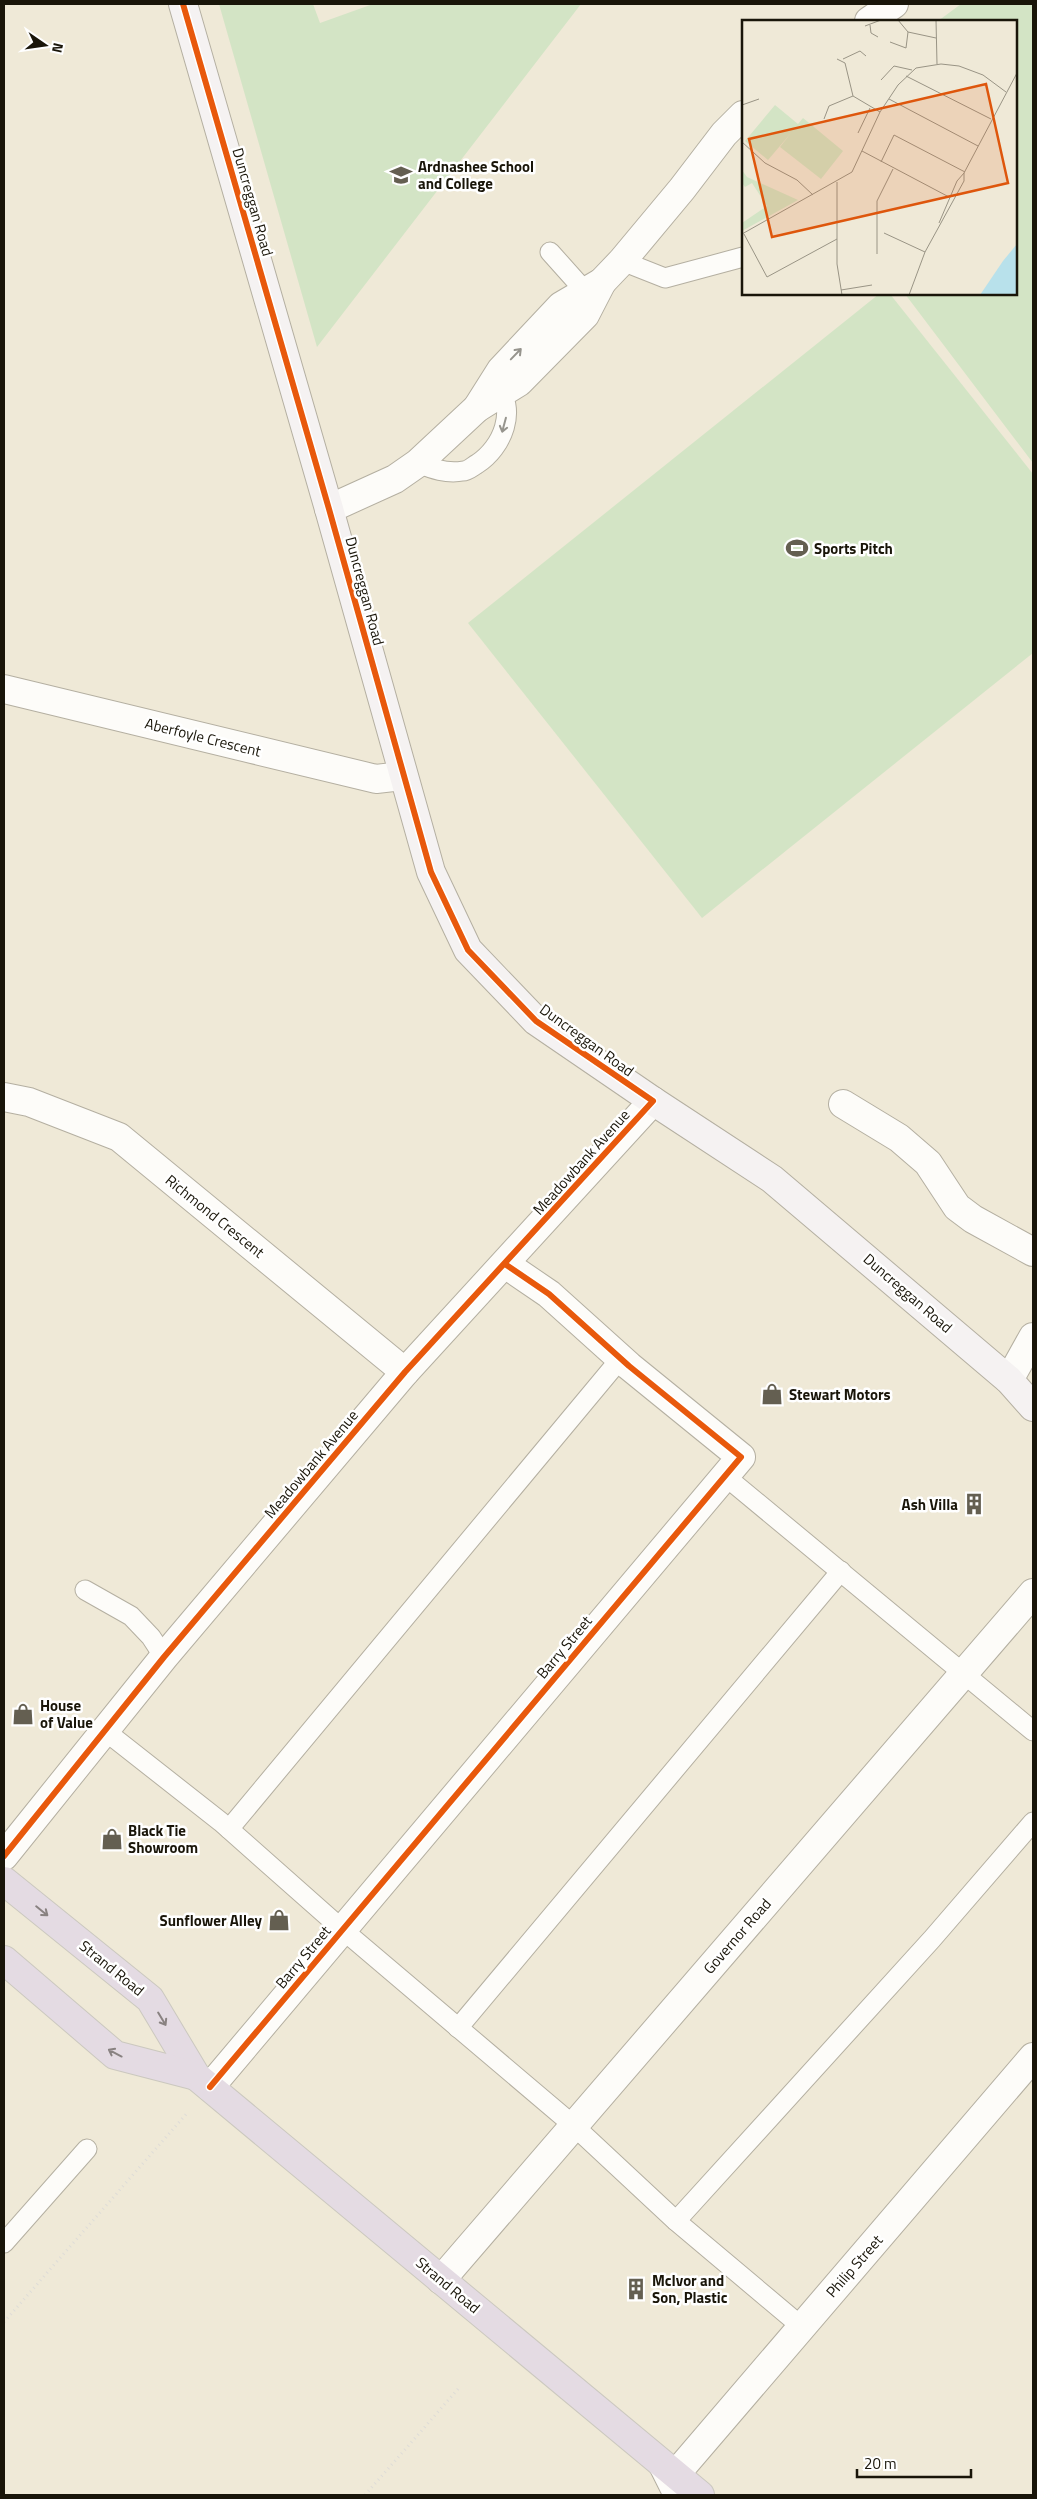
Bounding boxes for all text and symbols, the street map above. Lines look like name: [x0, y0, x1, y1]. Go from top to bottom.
north arrow: [20, 20, 70, 70]
inset map: [742, 20, 1017, 295]
text: N: [47, 41, 69, 55]
street label: Duncreggan Road: [227, 145, 279, 259]
place label: Ardnashee School and College: [418, 155, 534, 195]
school or university icon: Ardnashee School and College: [388, 162, 414, 188]
one-way arrow: [510, 348, 522, 361]
one-way arrow: [499, 417, 509, 433]
street label: Duncreggan Road: [339, 534, 391, 648]
sports icon: Sports Pitch: [784, 535, 810, 561]
place label: Sports Pitch: [814, 537, 893, 560]
street label: Aberfoyle Crescent: [143, 711, 264, 763]
street label: Duncreggan Road: [535, 998, 639, 1082]
street label: Meadowbank Avenue: [527, 1104, 635, 1220]
street label: Richmond Crescent: [160, 1169, 270, 1264]
street label: Duncreggan Road: [858, 1248, 958, 1338]
shop icon: Stewart Motors: [759, 1381, 785, 1407]
place label: Stewart Motors: [789, 1383, 891, 1406]
street label: Meadowbank Avenue: [259, 1405, 363, 1523]
building icon: Ash Villa: [961, 1491, 987, 1517]
place label: Ash Villa: [902, 1493, 958, 1516]
street label: Barry Street: [531, 1610, 598, 1684]
place label: House of Value: [40, 1694, 93, 1734]
shop icon: House of Value: [10, 1701, 36, 1727]
place label: Black Tie Showroom: [128, 1819, 198, 1859]
shop icon: Black Tie Showroom: [99, 1826, 125, 1852]
street label: Governor Road: [698, 1893, 776, 1979]
one-way arrow: [35, 1906, 48, 1917]
shop icon: Sunflower Alley: [266, 1907, 292, 1933]
place label: Sunflower Alley: [160, 1909, 262, 1932]
street label: Barry Street: [270, 1920, 337, 1994]
street label: Strand Road: [75, 1935, 149, 2001]
one-way arrow: [157, 2012, 167, 2026]
one-way arrow: [108, 2048, 123, 2058]
street label: Philip Street: [820, 2229, 888, 2303]
street label: Strand Road: [411, 2251, 485, 2319]
place label: McIvor and Son, Plastic: [652, 2269, 728, 2309]
building icon: McIvor and Son, Plastic: [623, 2276, 649, 2302]
scale bar: [857, 2446, 971, 2478]
text: 20 m: [864, 2452, 897, 2475]

